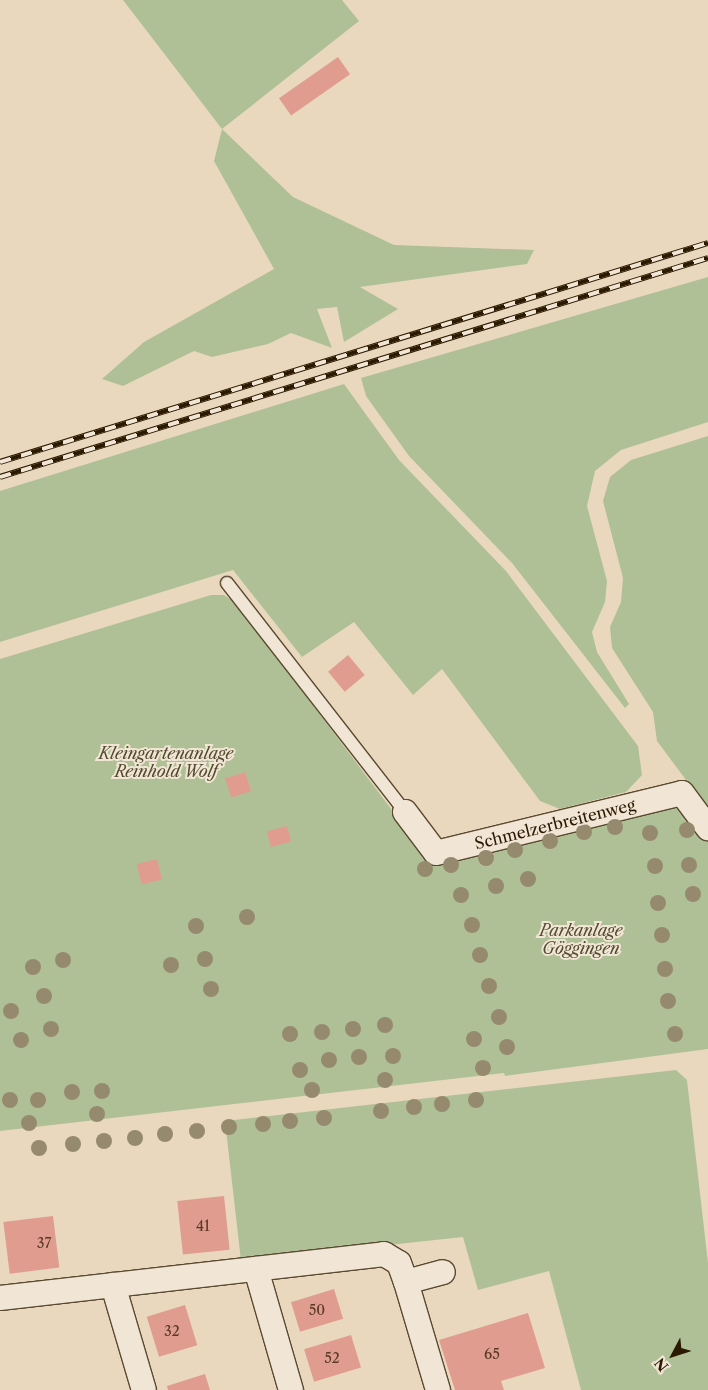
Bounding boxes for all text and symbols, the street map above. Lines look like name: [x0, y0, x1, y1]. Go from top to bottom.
park label: Kleingartenanlage Reinhold Wolf: [99, 743, 233, 781]
street label: Schmelzerbreitenweg: [473, 795, 637, 853]
park label: Parkanlage Göggingen: [540, 920, 622, 958]
house number: 41: [196, 1218, 210, 1234]
house number: 37: [37, 1235, 51, 1251]
house number: 50: [309, 1302, 325, 1318]
house number: 32: [164, 1323, 180, 1339]
north arrow: [648, 1330, 698, 1380]
house number: 65: [484, 1346, 500, 1362]
house number: 52: [324, 1350, 340, 1366]
text: N: [651, 1354, 672, 1375]

